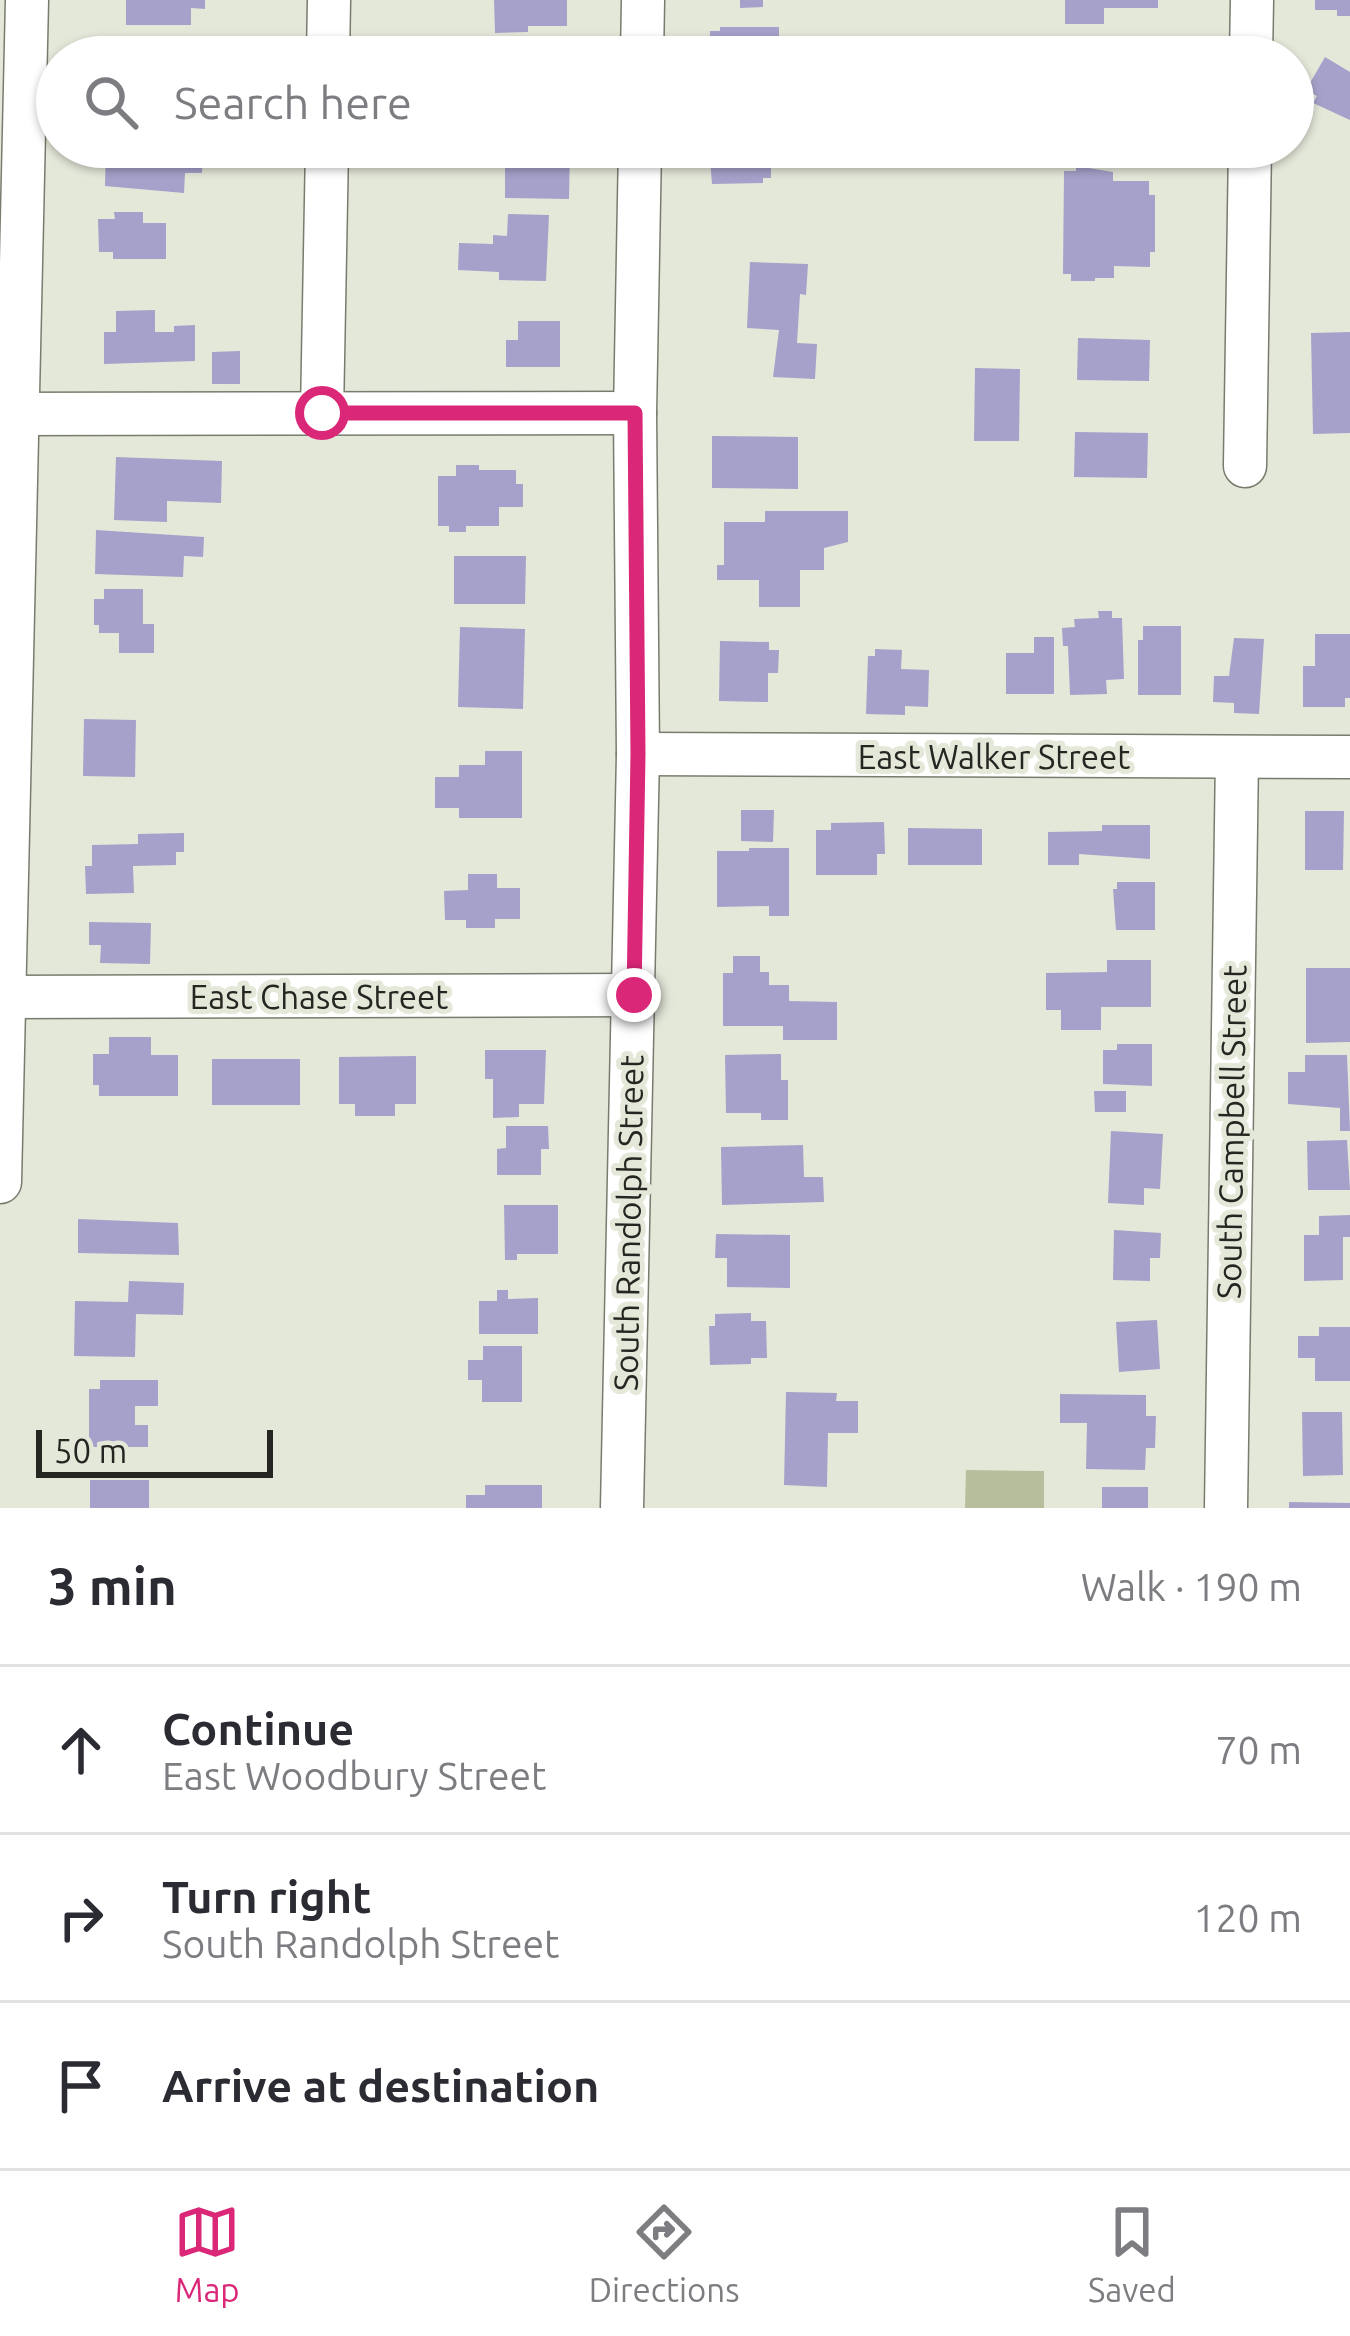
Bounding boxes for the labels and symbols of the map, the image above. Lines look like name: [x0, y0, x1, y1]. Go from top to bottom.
route start: [295, 386, 349, 440]
street label: East Walker Street: [858, 738, 1130, 775]
street label: South Campbell Street: [1210, 965, 1252, 1299]
route end: [607, 968, 661, 1022]
street label: East Chase Street: [190, 978, 448, 1015]
street label: South Randolph Street: [607, 1055, 649, 1391]
scale bar: [36, 1424, 273, 1477]

